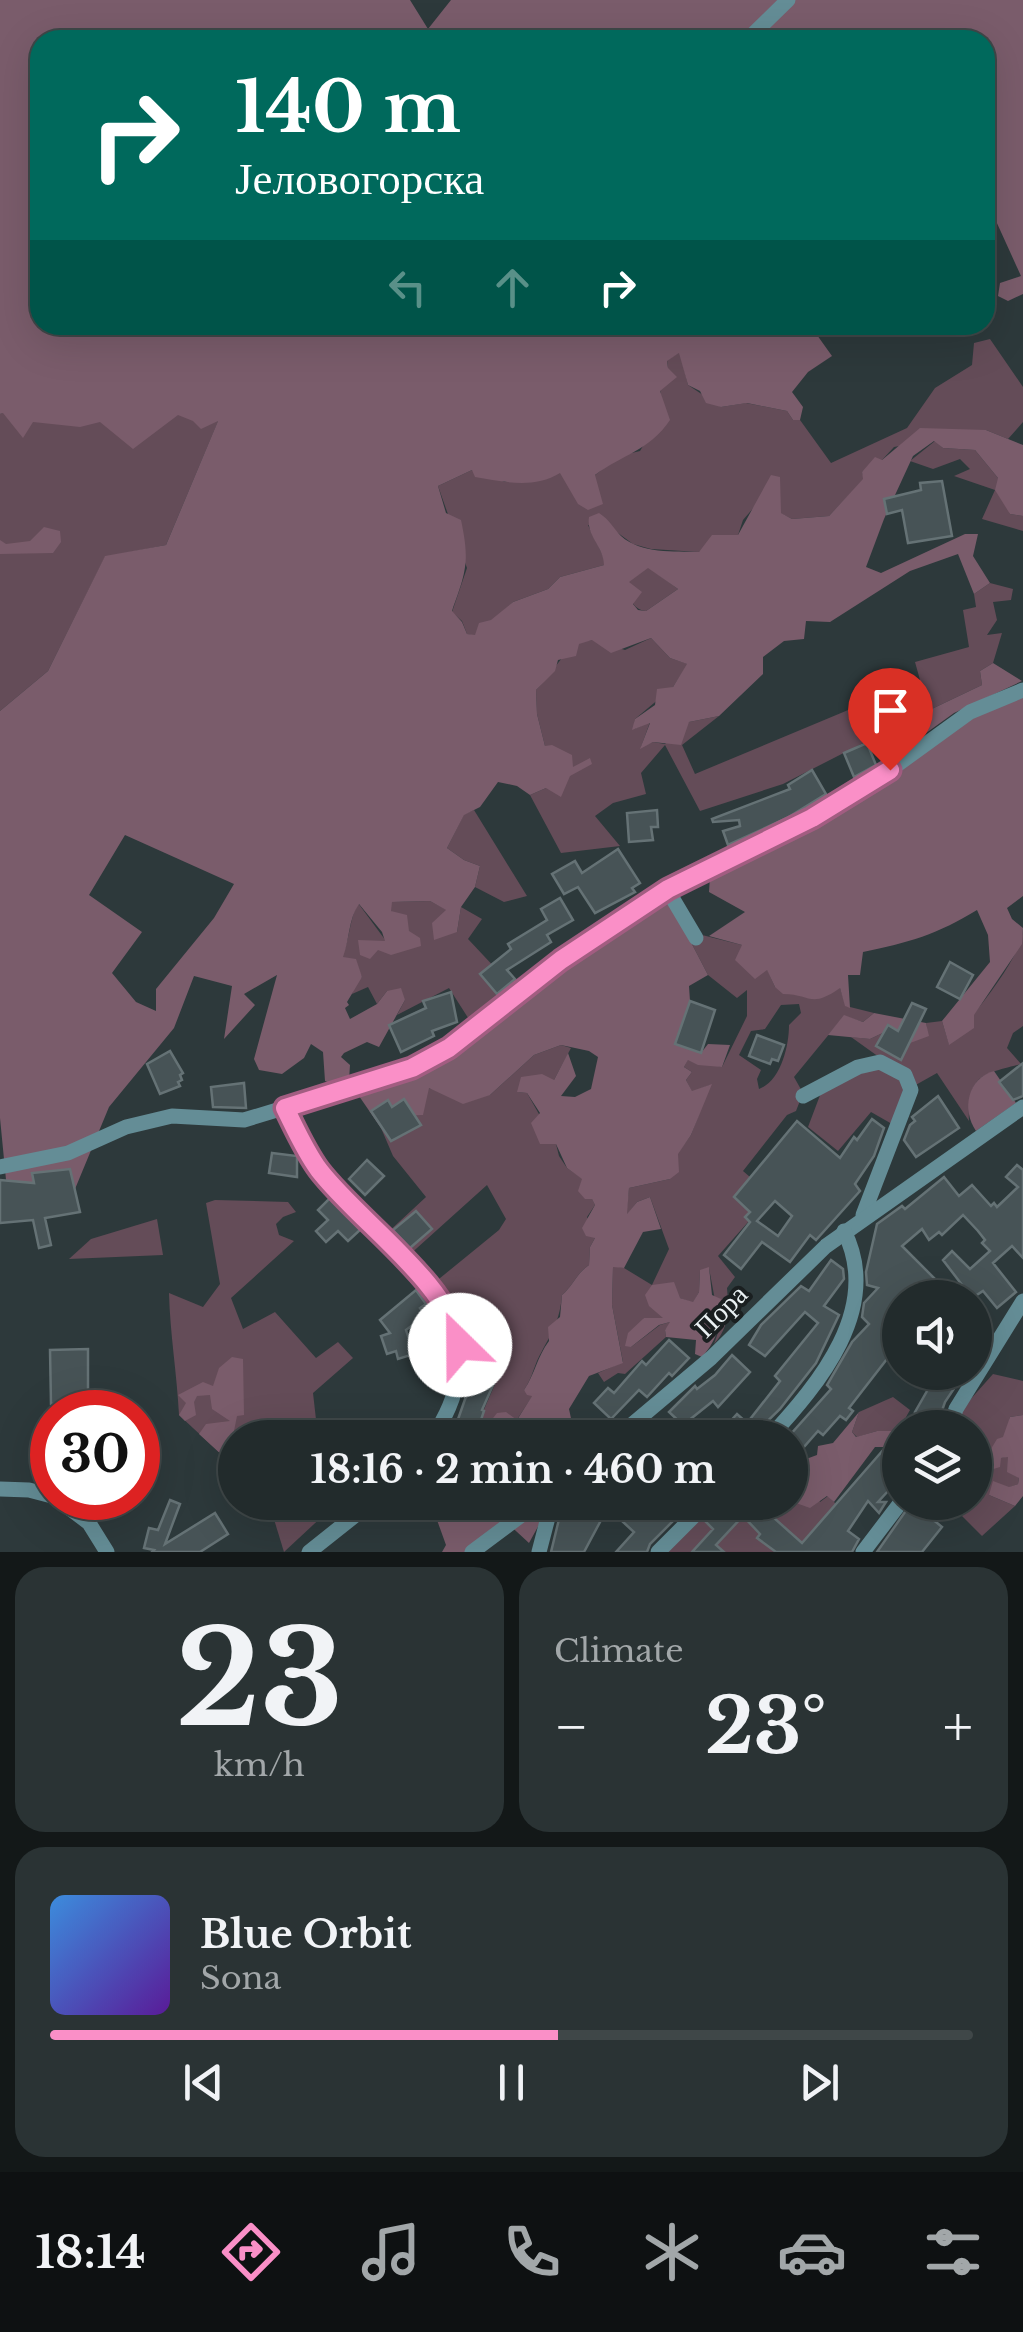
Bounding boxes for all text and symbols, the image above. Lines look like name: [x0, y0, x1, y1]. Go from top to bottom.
text: 140 m: [235, 64, 461, 151]
icon: right: [70, 70, 200, 200]
text: Јеловогорска: [235, 150, 484, 206]
icon: left: [380, 260, 435, 315]
icon: ahead: [485, 260, 540, 315]
icon: right: [590, 260, 645, 315]
pin: [848, 668, 933, 771]
icon: arrive: [863, 683, 918, 738]
street label: Пора: [687, 1277, 755, 1345]
map controls: [882, 1280, 992, 1520]
button: sound: [882, 1280, 992, 1390]
position arrow: [408, 1293, 512, 1397]
speed limit sign: 30: [30, 1390, 160, 1520]
button: layers: [882, 1410, 992, 1520]
text: 18:16 · 2 min · 460 m: [310, 1446, 716, 1493]
text: 23: [176, 1599, 343, 1760]
text: Climate: [554, 1631, 683, 1671]
text: 23°: [705, 1680, 827, 1773]
text: −: [554, 1693, 589, 1761]
text: +: [943, 1693, 973, 1761]
text: km/h: [214, 1745, 305, 1785]
text: Blue Orbit: [200, 1911, 411, 1958]
text: Sona: [200, 1958, 281, 1998]
icon: previous: [176, 2055, 231, 2110]
icon: pause: [484, 2055, 539, 2110]
icon: next: [792, 2055, 847, 2110]
icon: directions: [216, 2217, 286, 2287]
icon: music: [356, 2217, 426, 2287]
icon: phone: [497, 2217, 567, 2287]
icon: climate: [637, 2217, 707, 2287]
icon: car: [777, 2217, 847, 2287]
icon: filters: [918, 2217, 988, 2287]
text: 18:14: [35, 2224, 146, 2280]

